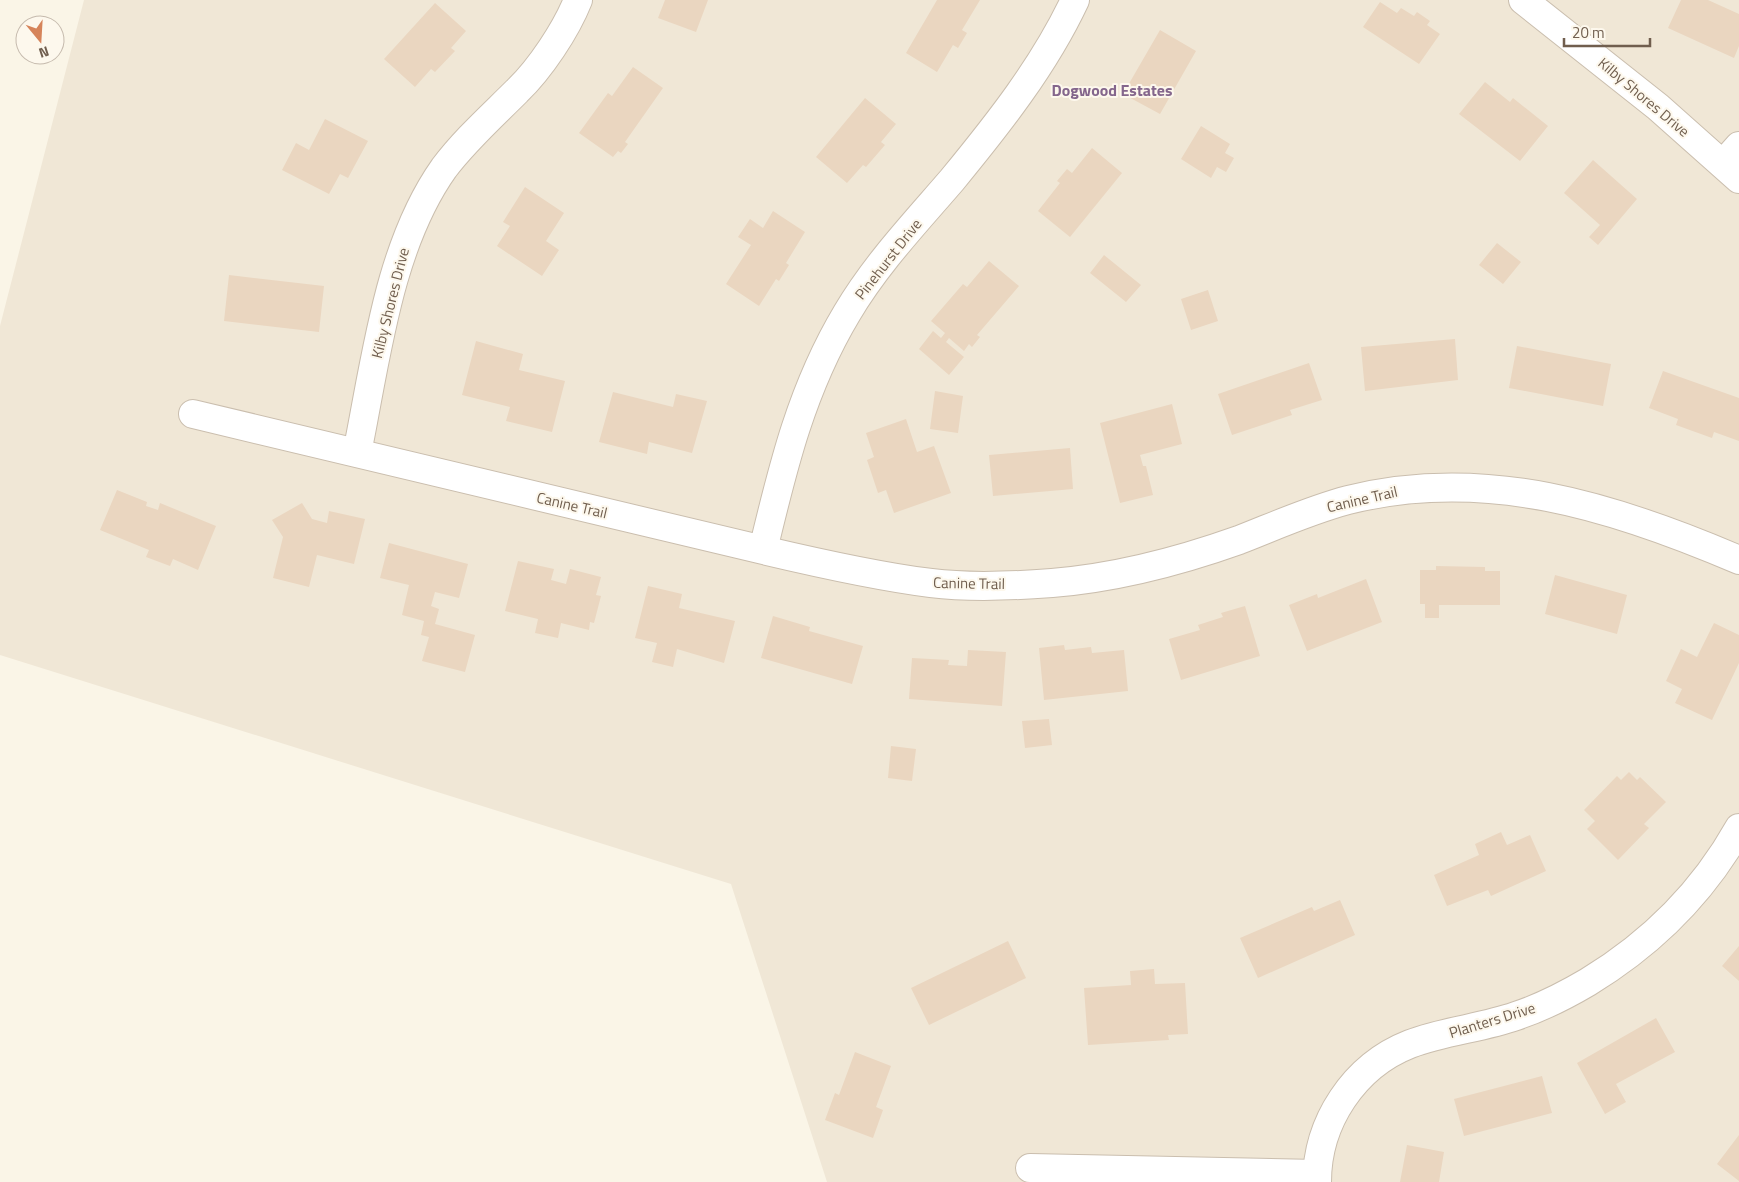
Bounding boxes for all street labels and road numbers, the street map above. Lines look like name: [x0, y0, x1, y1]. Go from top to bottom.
street label: Kilby Shores Drive: [1593, 52, 1695, 142]
street label: Pinehurst Drive: [849, 214, 927, 304]
street label: Kilby Shores Drive: [365, 245, 415, 361]
street label: Canine Trail: [1324, 480, 1400, 518]
street label: Canine Trail: [534, 486, 610, 524]
street label: Canine Trail: [933, 571, 1005, 595]
street label: Planters Drive: [1446, 996, 1538, 1044]

